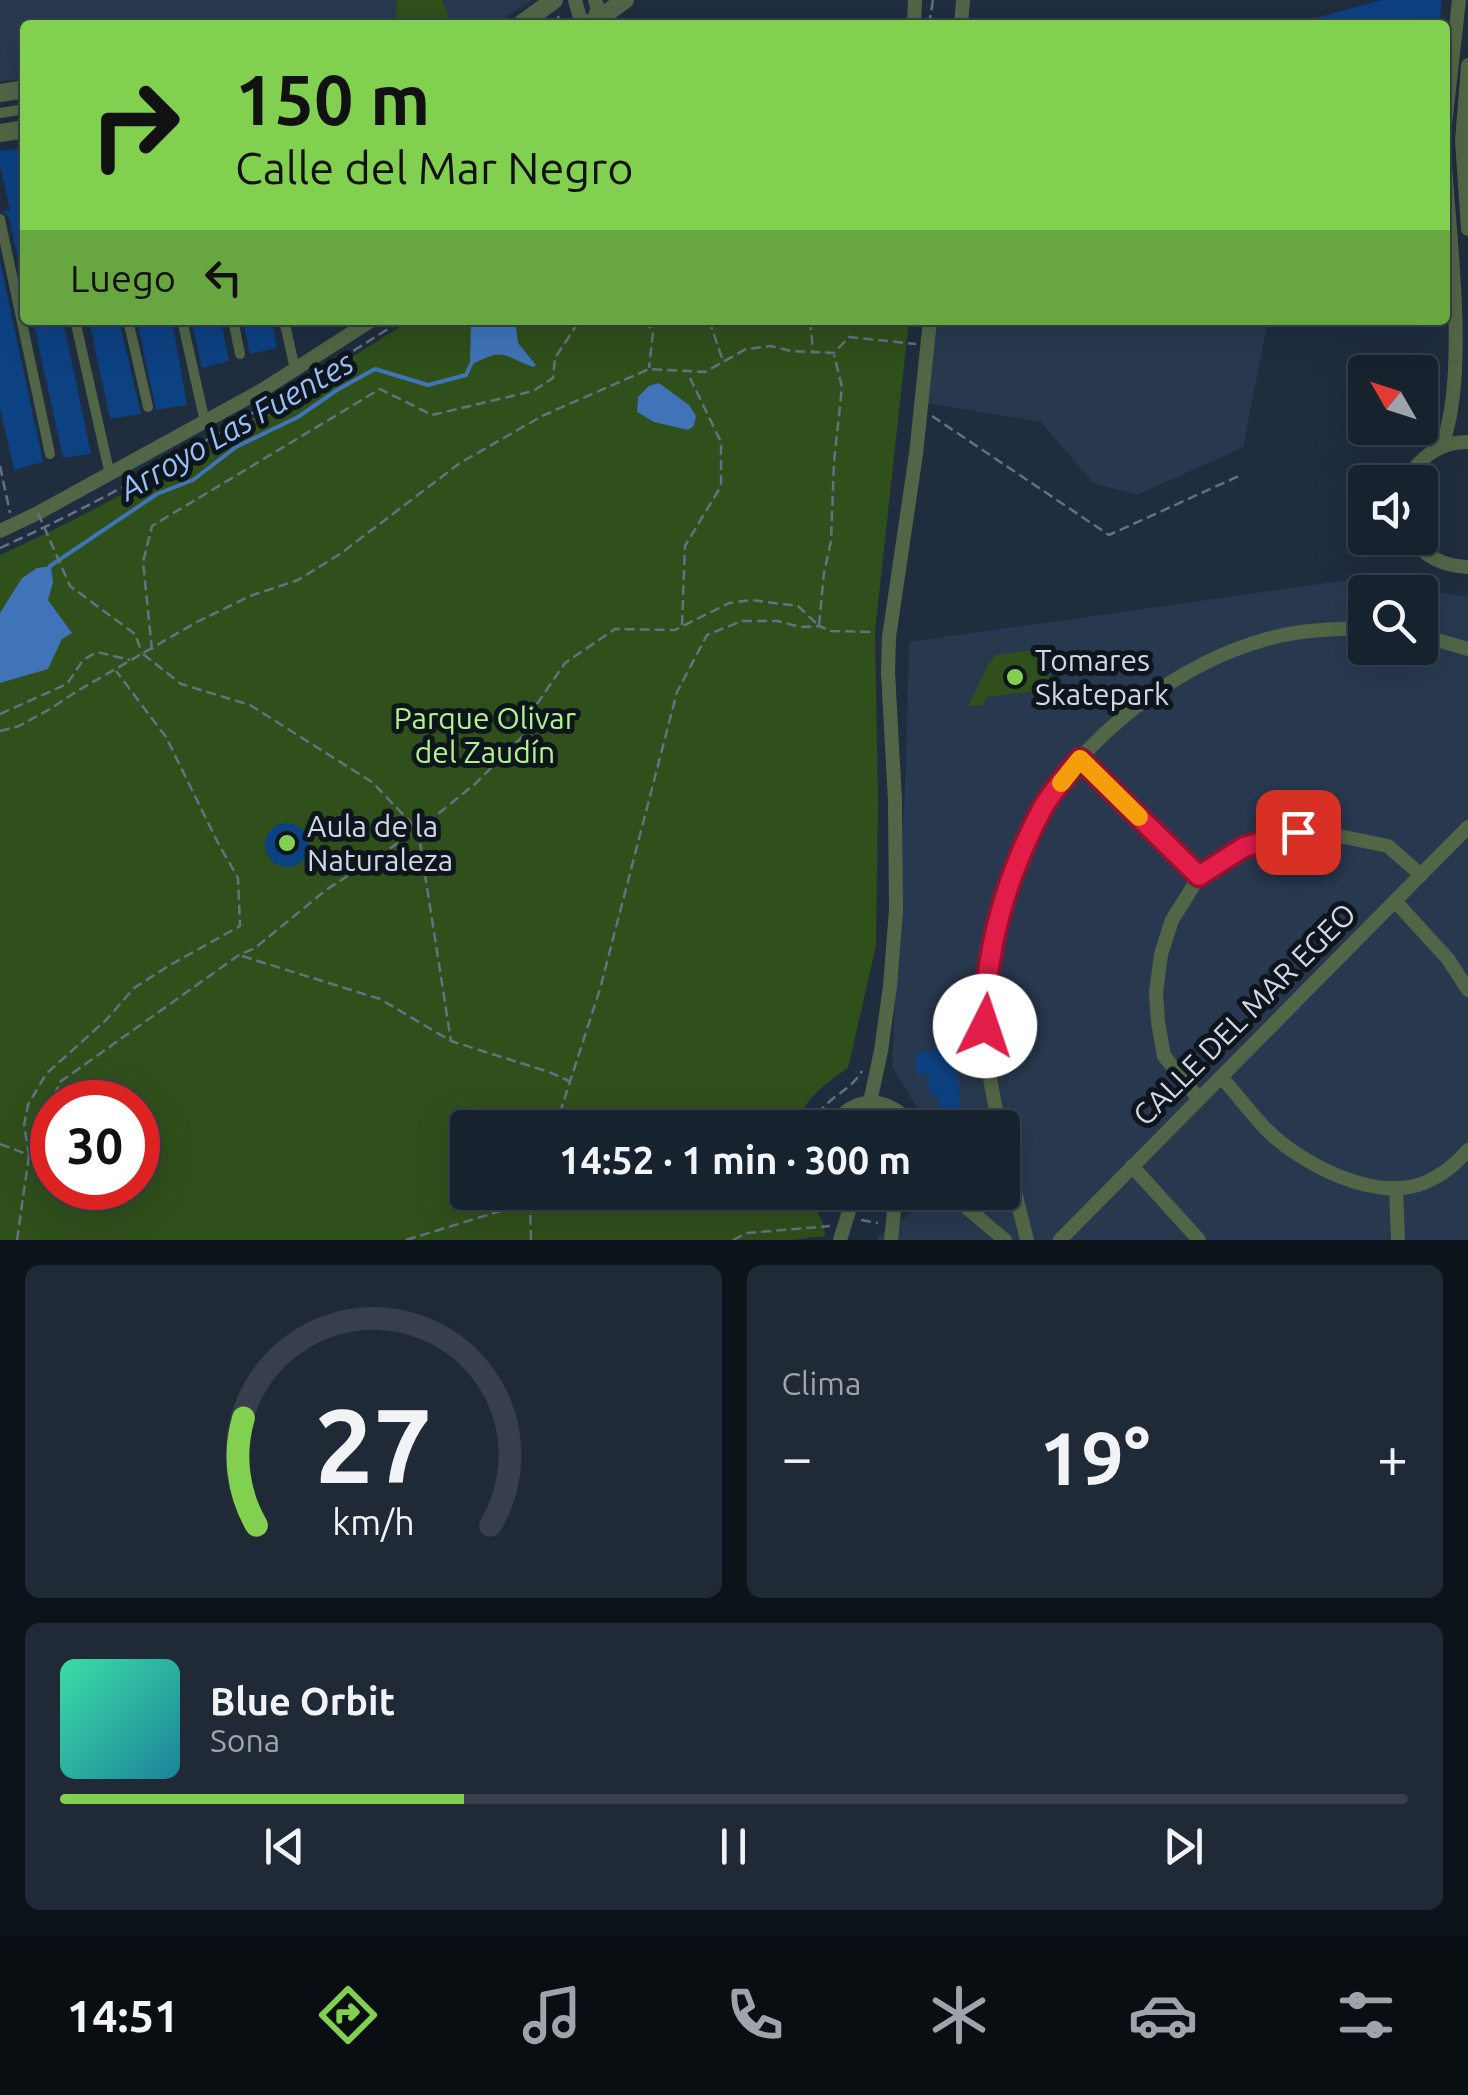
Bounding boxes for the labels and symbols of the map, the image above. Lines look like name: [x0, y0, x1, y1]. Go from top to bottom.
water label: Arroyo Las Fuentes: [111, 343, 359, 508]
north arrow: [1348, 355, 1438, 445]
place label: Tomares Skatepark: [1035, 643, 1169, 711]
marker: Tomares Skatepark: [1004, 666, 1026, 688]
park label: Parque Olivar del Zaudín: [394, 701, 577, 769]
pin: [1256, 790, 1341, 875]
place label: Aula de la Naturaleza: [307, 809, 453, 877]
marker: Aula de la Naturaleza: [276, 832, 298, 854]
street label: CALLE DEL MAR EGEO: [1126, 896, 1362, 1132]
position arrow: [933, 974, 1037, 1078]
speed limit sign: 30: [30, 1080, 160, 1210]

